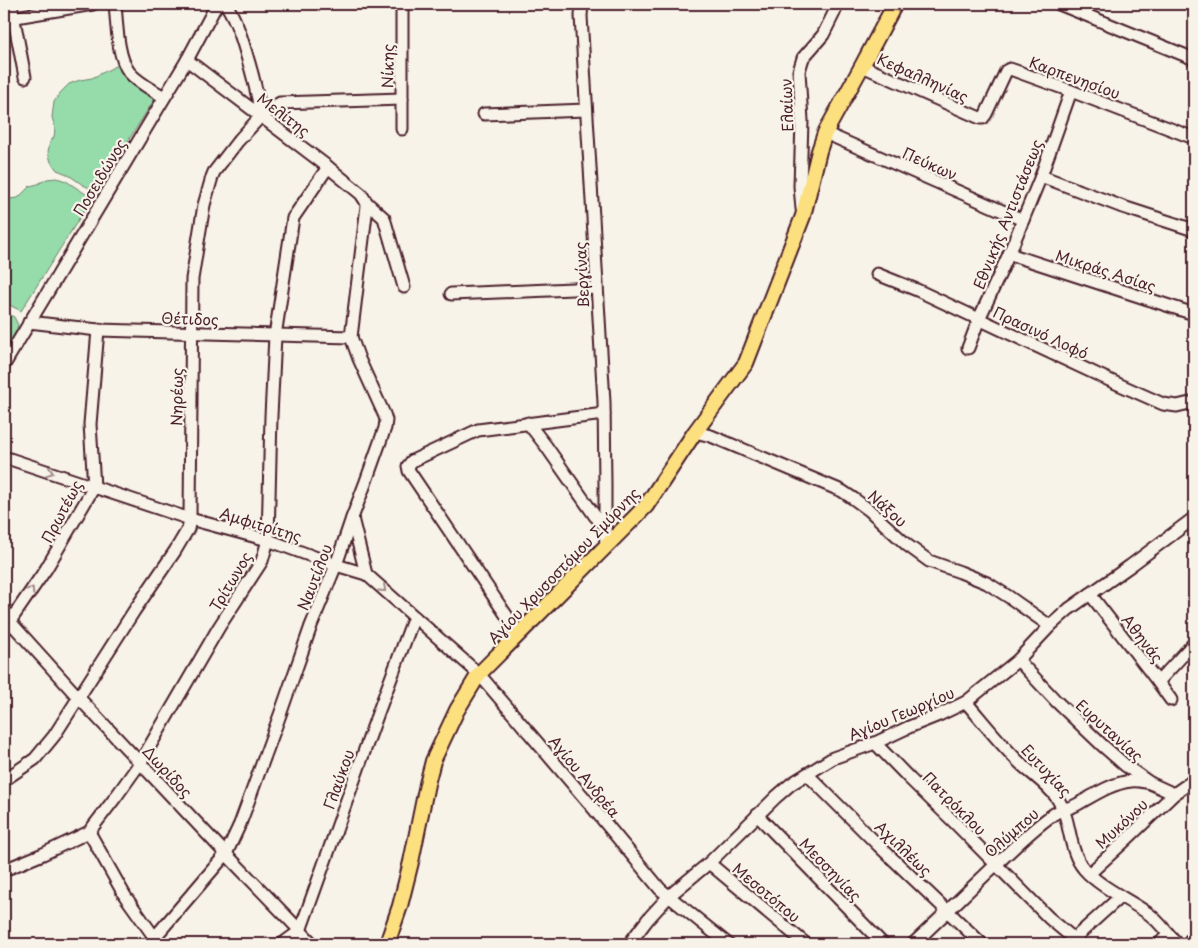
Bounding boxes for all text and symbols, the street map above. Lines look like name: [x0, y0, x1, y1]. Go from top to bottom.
street label: Νίκης: [375, 44, 399, 88]
street label: Κεφαλληνίας: [874, 47, 973, 107]
street label: Καρπενησίου: [1026, 50, 1124, 104]
street label: Ελαίων: [774, 78, 798, 132]
street label: Μελίτης: [253, 86, 316, 142]
street label: Ποσειδώνος: [67, 134, 131, 220]
street label: Εθνικής Αντιστάσεως: [966, 135, 1048, 292]
street label: Πεύκων: [899, 141, 961, 185]
street label: Βεργίνας: [568, 241, 594, 309]
street label: Μικράς Ασίας: [1053, 243, 1159, 297]
street label: Πρασινό Λοφό: [990, 300, 1092, 364]
street label: Θέτιδος: [161, 306, 219, 331]
street label: Νηρέως: [164, 367, 188, 426]
one-way arrow: [45, 467, 54, 477]
street label: Πρωτέως: [35, 475, 87, 547]
street label: Αγίου Χρυσοστόμου Σμύρνης: [482, 481, 644, 648]
street label: Νάξου: [863, 484, 913, 532]
street label: Αμφιτρίτης: [217, 501, 305, 547]
street label: Ναυτίλου: [291, 540, 337, 614]
street label: Τρίτωνος: [203, 547, 257, 615]
one-way arrow: [378, 584, 387, 593]
one-way arrow: [25, 587, 35, 596]
street label: Αθηνάς: [1117, 609, 1169, 667]
street label: Αγίου Γεωργίου: [844, 680, 958, 746]
street label: Ευρυτανίας: [1071, 693, 1149, 767]
street label: Αγίου Ανδρέα: [544, 730, 626, 822]
street label: Ευτυχίας: [1017, 739, 1078, 802]
street label: Δωρίδος: [138, 740, 198, 802]
street label: Γλαύκου: [317, 746, 359, 812]
street label: Πατρόκλου: [918, 766, 992, 840]
street label: Μυκόνου: [1089, 793, 1153, 853]
street label: Ολύμπου: [979, 802, 1043, 862]
street label: Αχιλλέως: [870, 815, 938, 881]
street label: Μεσσηνίας: [795, 832, 867, 906]
street label: Μεσοτόπου: [728, 857, 806, 927]

